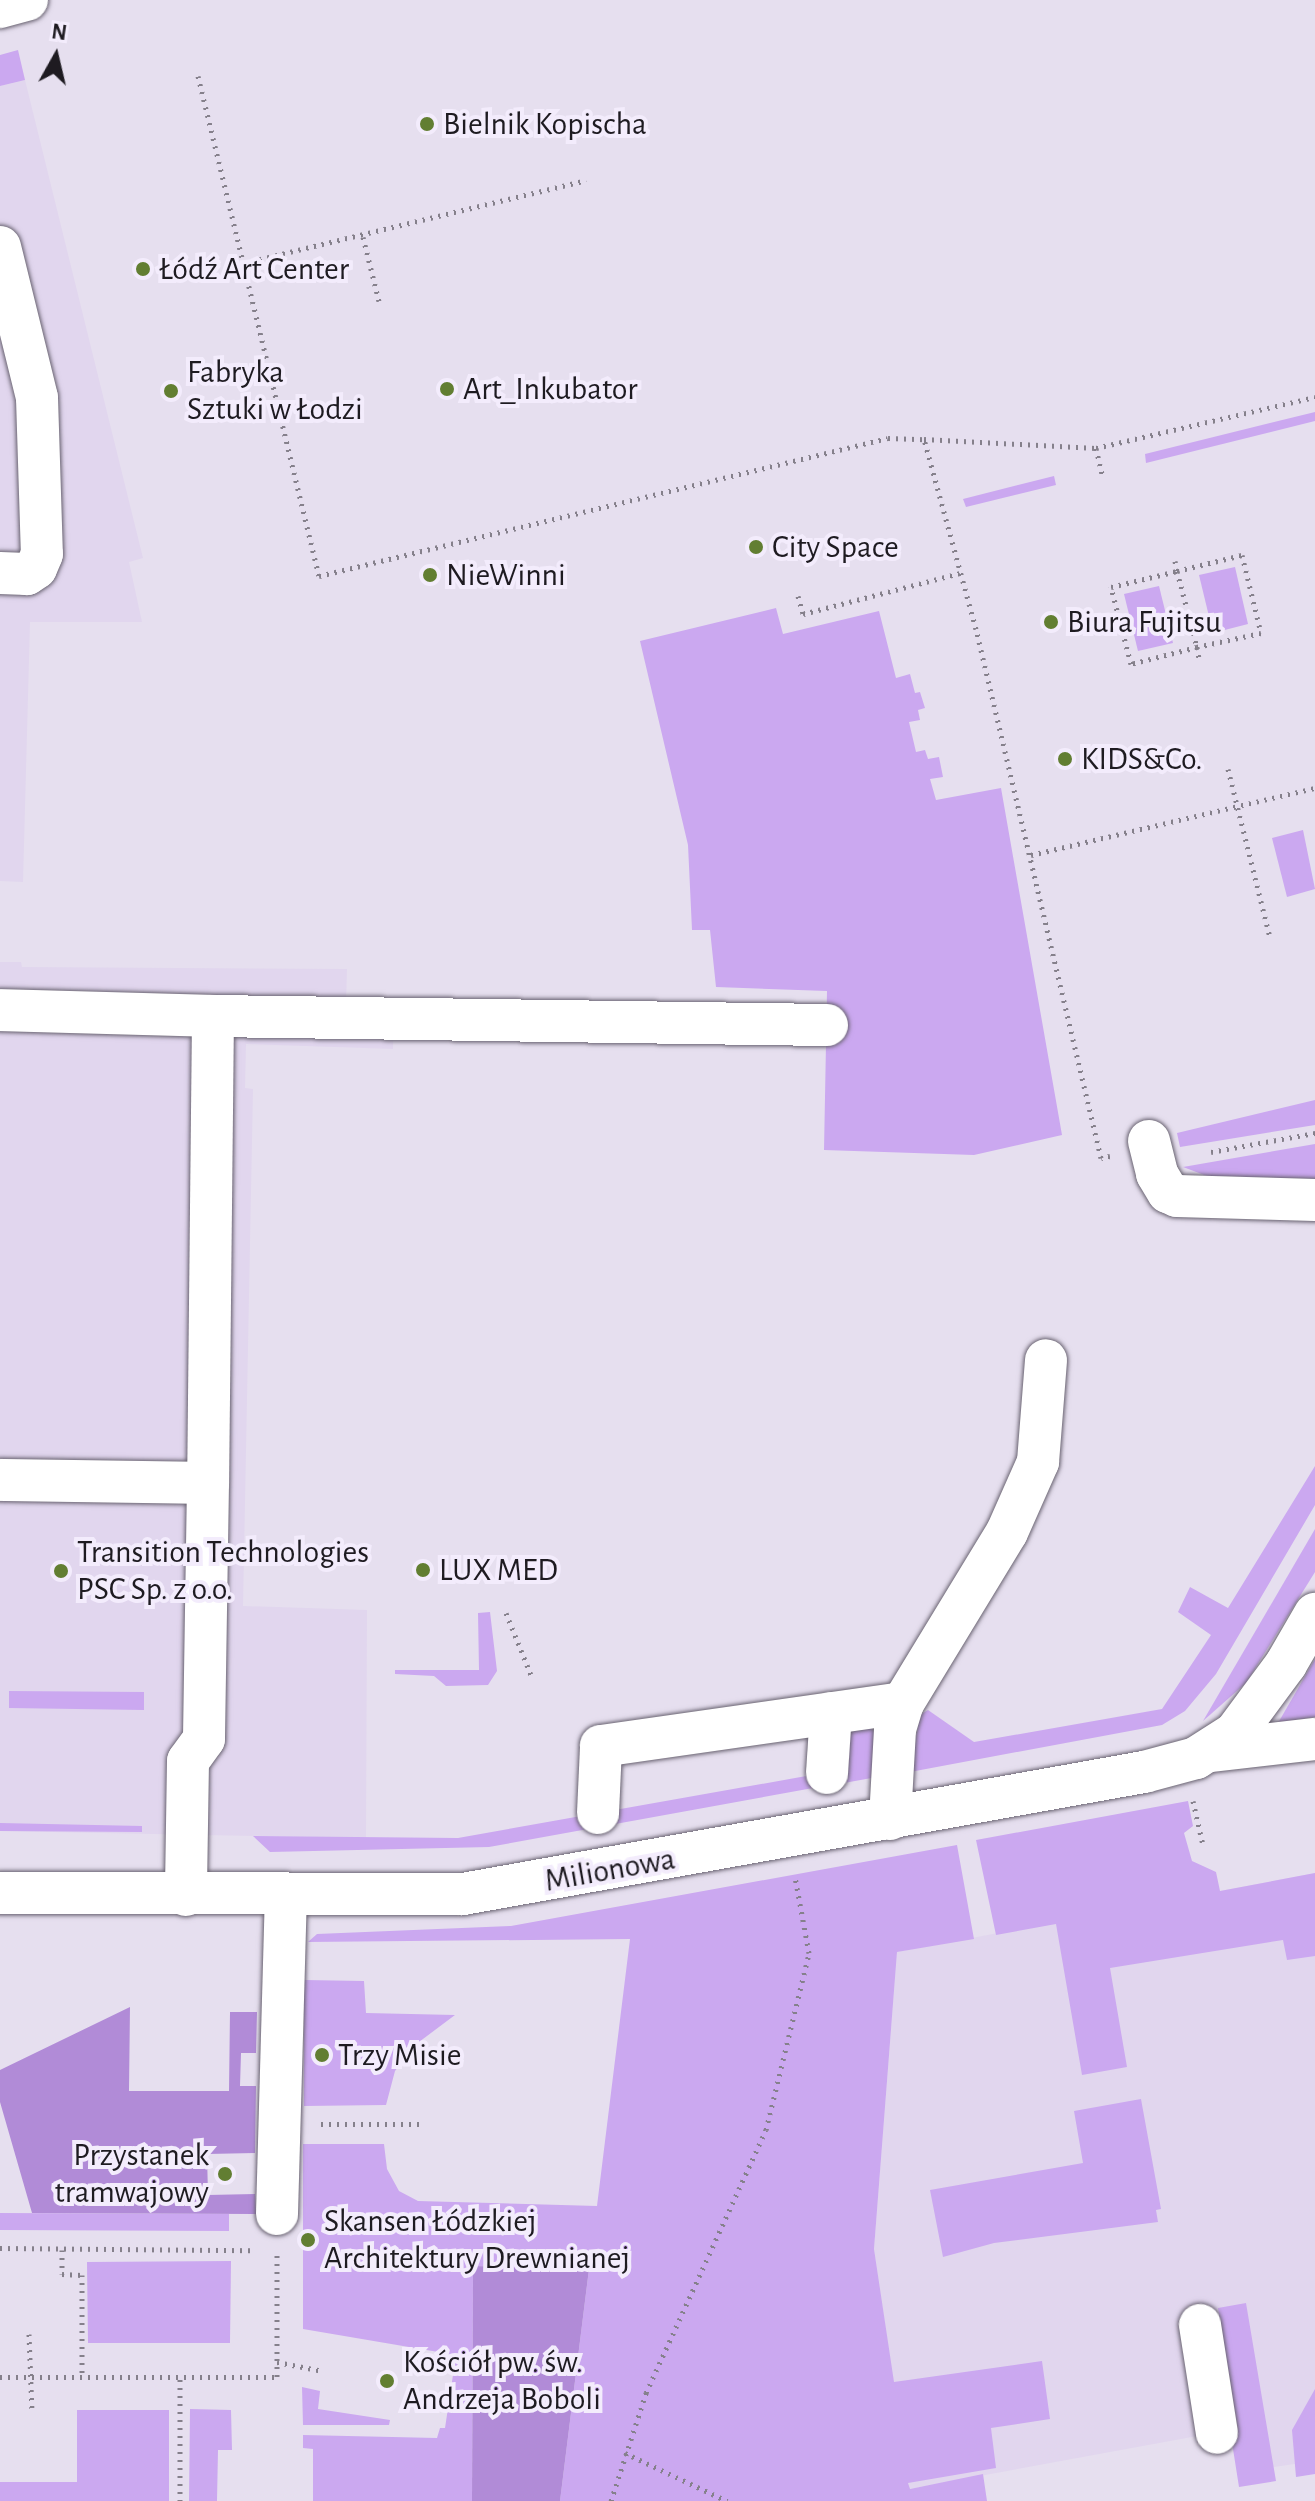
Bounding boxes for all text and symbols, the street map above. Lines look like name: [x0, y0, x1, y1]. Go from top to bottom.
north arrow: [16, 16, 96, 96]
text: N: [50, 20, 68, 44]
place label: Bielnik Kopischa: [443, 105, 647, 143]
marker: Bielnik Kopischa: [418, 115, 436, 133]
place label: Łódź Art Center: [159, 250, 349, 288]
marker: Łódź Art Center: [134, 260, 152, 278]
place label: Fabryka Sztuki w Łodzi: [187, 354, 363, 429]
place label: Art_Inkubator: [463, 370, 638, 408]
marker: Art_Inkubator: [438, 380, 456, 398]
marker: Fabryka Sztuki w Łodzi: [162, 382, 180, 400]
place label: City Space: [772, 528, 899, 566]
marker: City Space: [747, 538, 765, 556]
place label: NieWinni: [446, 556, 566, 594]
marker: NieWinni: [421, 566, 439, 584]
place label: Biura Fujitsu: [1067, 603, 1221, 641]
marker: Biura Fujitsu: [1042, 613, 1060, 631]
place label: KIDS&Co.: [1081, 740, 1203, 778]
marker: KIDS&Co.: [1056, 750, 1074, 768]
place label: Transition Technologies PSC Sp. z o.o.: [77, 1534, 369, 1609]
place label: LUX MED: [439, 1551, 558, 1589]
marker: LUX MED: [414, 1561, 432, 1579]
marker: Transition Technologies PSC Sp. z o.o.: [52, 1562, 70, 1580]
street label: Milionowa: [542, 1840, 678, 1900]
place label: Trzy Misie: [338, 2036, 461, 2074]
marker: Trzy Misie: [313, 2046, 331, 2064]
place label: Przystanek tramwajowy: [55, 2137, 209, 2212]
marker: Przystanek tramwajowy: [216, 2165, 234, 2183]
place label: Skansen Łódzkiej Architektury Drewnianej: [324, 2203, 630, 2278]
marker: Skansen Łódzkiej Architektury Drewnianej: [299, 2231, 317, 2249]
place label: Kościół pw. św. Andrzeja Boboli: [403, 2344, 601, 2419]
marker: Kościół pw. św. Andrzeja Boboli: [378, 2372, 396, 2390]

